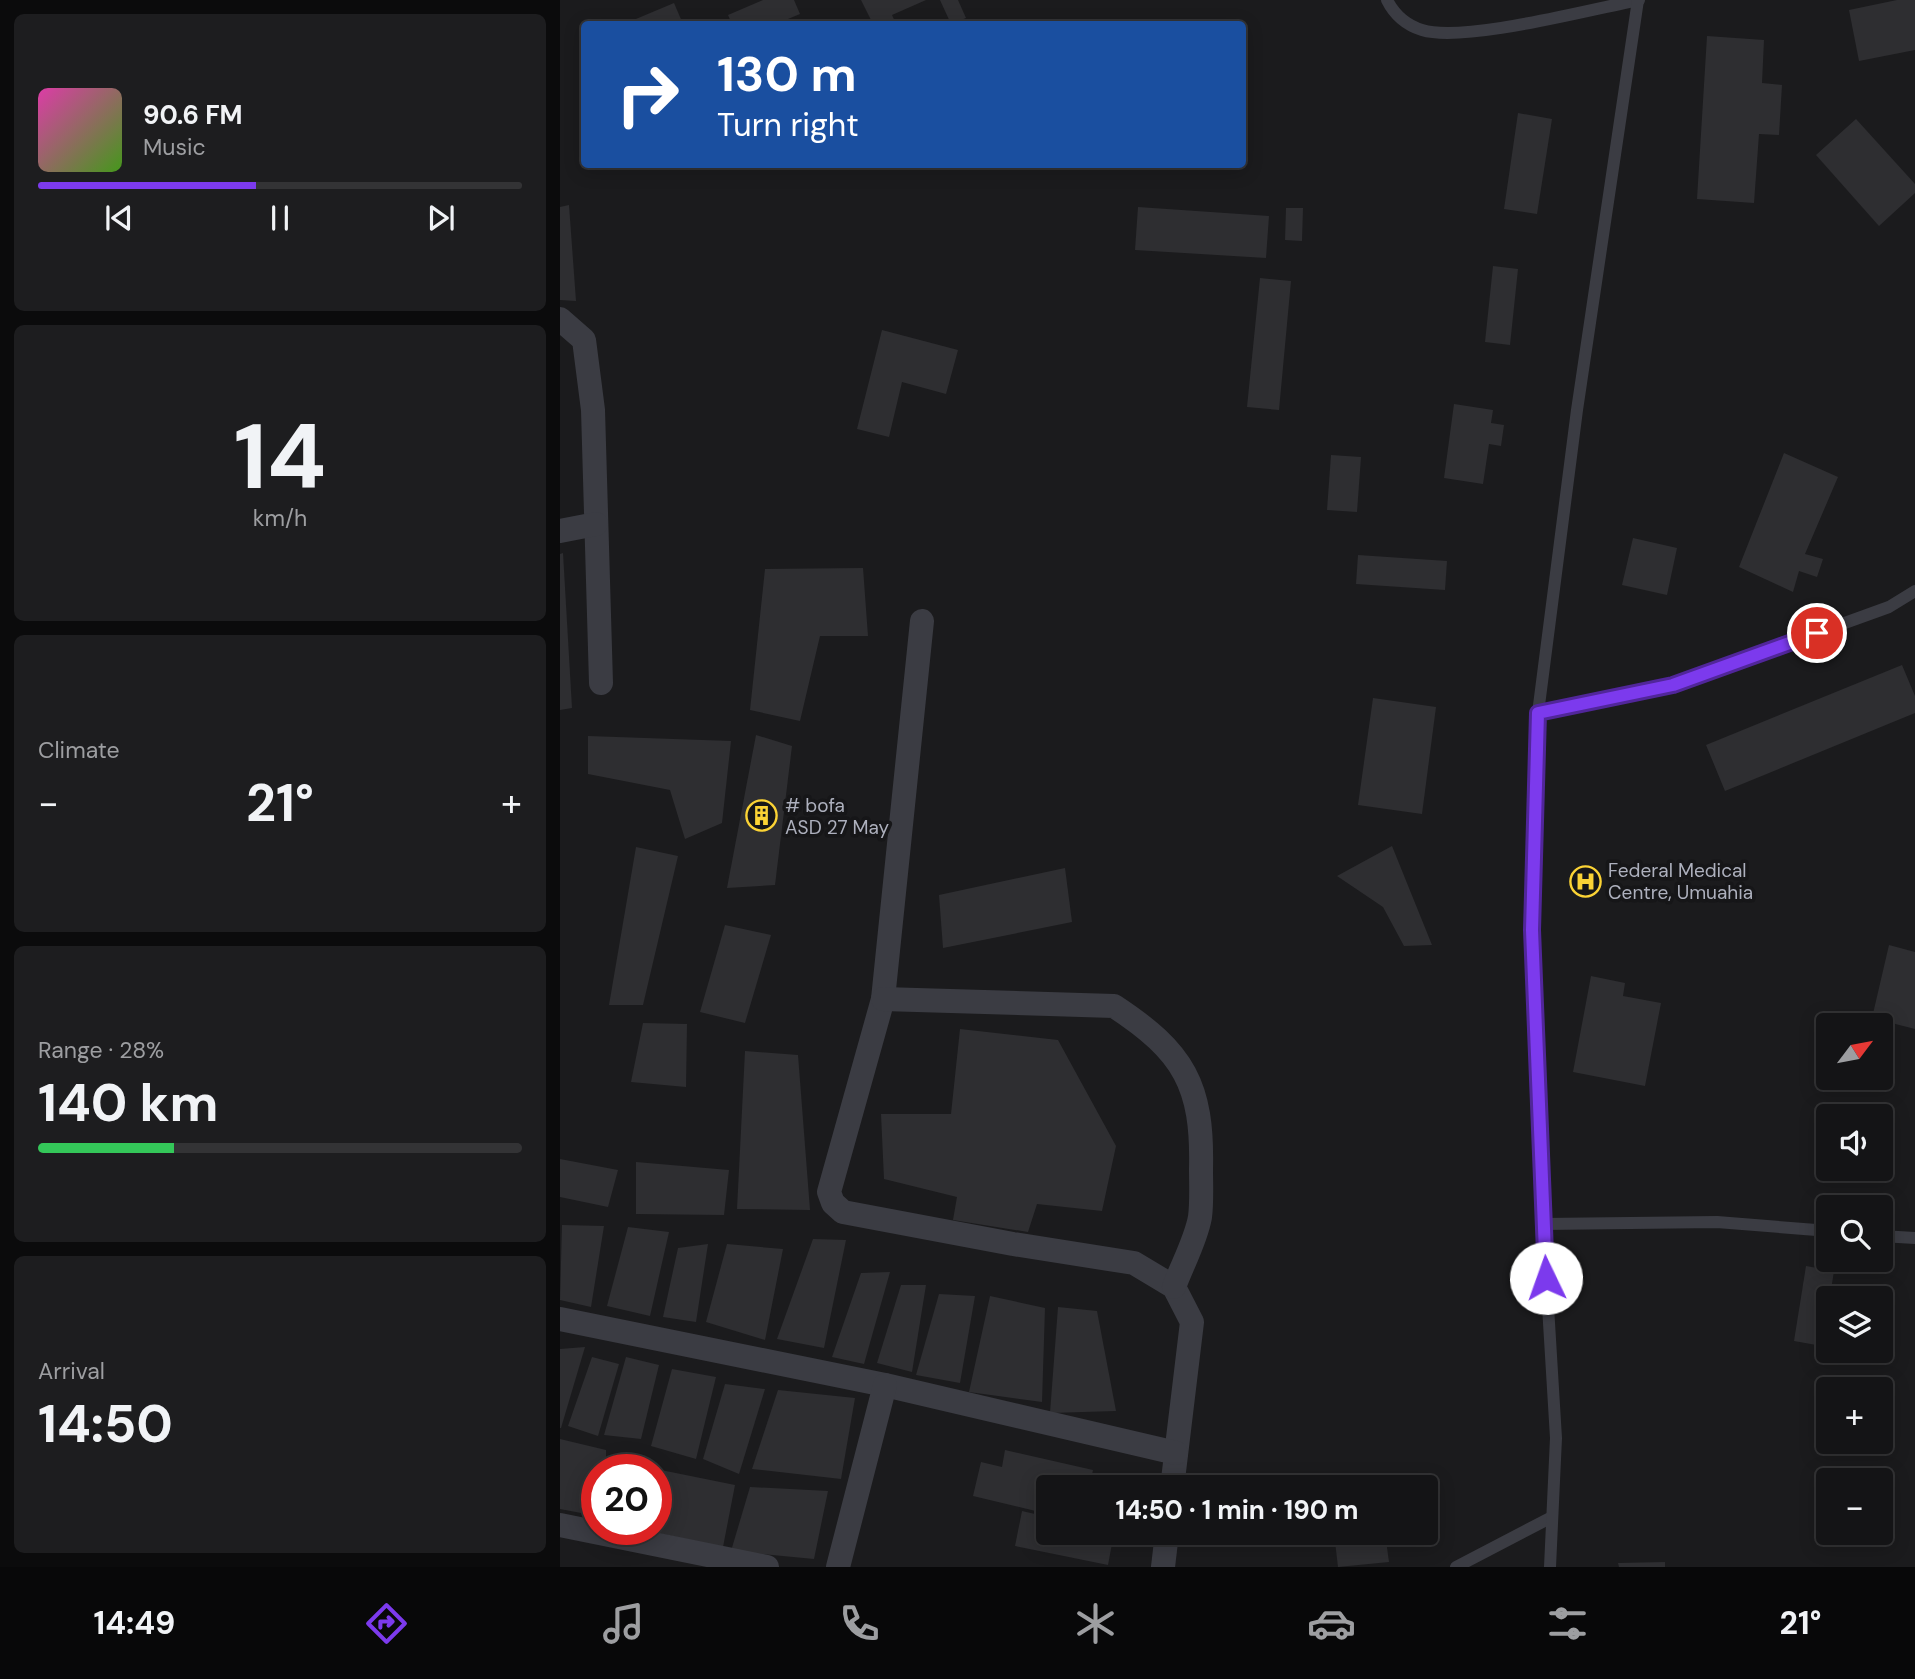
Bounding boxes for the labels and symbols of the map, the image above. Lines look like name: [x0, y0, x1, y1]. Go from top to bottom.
pin: [1787, 603, 1847, 663]
place label: # bofa ASD 27 May: [785, 793, 890, 840]
building icon: # bofa ASD 27 May: [745, 799, 779, 833]
place label: Federal Medical Centre, Umuahia: [1608, 858, 1753, 905]
hospital icon: Federal Medical Centre, Umuahia: [1568, 864, 1602, 898]
north arrow: [1816, 1013, 1894, 1090]
position arrow: [1509, 1241, 1583, 1315]
speed limit sign: 20: [581, 1454, 672, 1545]

